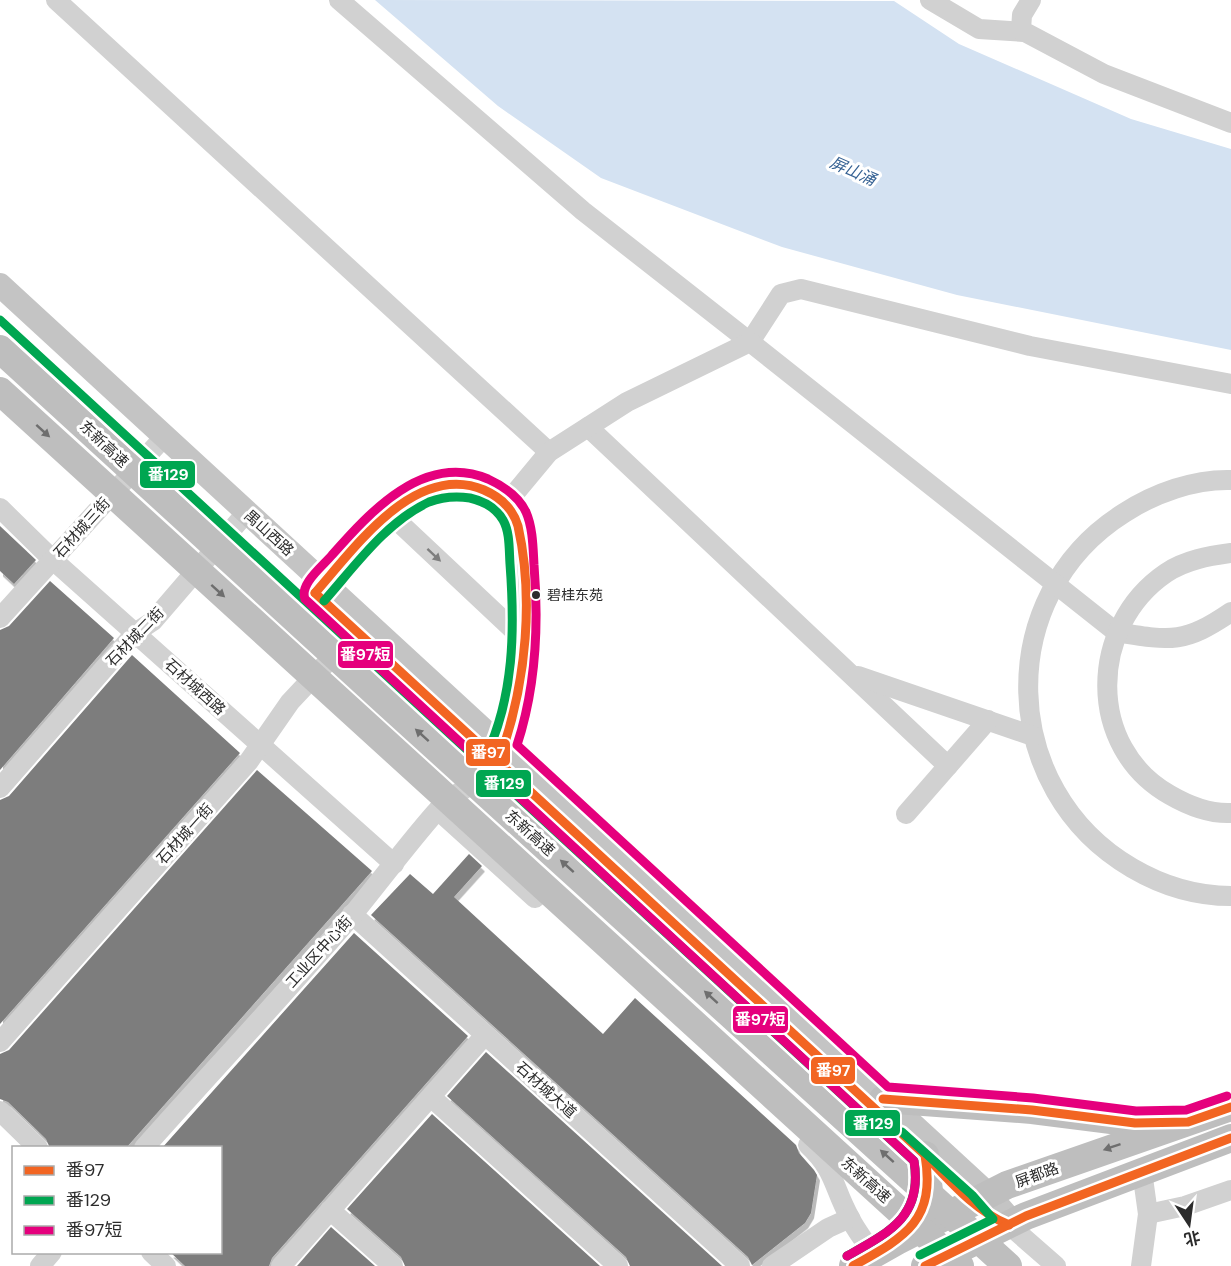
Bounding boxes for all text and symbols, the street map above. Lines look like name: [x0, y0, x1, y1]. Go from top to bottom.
water label: 屏山涌: [827, 152, 881, 191]
street label: 东新高速: [75, 416, 133, 472]
one-way arrow: [35, 424, 50, 437]
line badge: 番129: [139, 460, 196, 489]
text: 番129: [147, 464, 189, 485]
street label: 石材城三街: [49, 493, 115, 563]
street label: 禺山西路: [240, 505, 298, 561]
one-way arrow: [426, 548, 441, 562]
one-way arrow: [210, 584, 225, 597]
place label: 碧桂东苑: [547, 586, 603, 604]
marker: 碧桂东苑: [530, 589, 542, 601]
street label: 石材城二街: [102, 603, 168, 671]
line badge: 番97短: [337, 640, 394, 669]
text: 番97短: [340, 644, 390, 665]
street label: 石材城西路: [160, 654, 230, 720]
one-way arrow: [415, 729, 429, 743]
line badge: 番97: [465, 738, 511, 767]
text: 番97: [471, 742, 506, 763]
line badge: 番129: [475, 769, 532, 798]
text: 番129: [483, 773, 525, 794]
street label: 石材城一街: [152, 799, 218, 869]
street label: 东新高速: [501, 805, 559, 861]
one-way arrow: [560, 860, 575, 873]
street label: 工业区中心街: [281, 912, 357, 992]
one-way arrow: [704, 990, 719, 1004]
line badge: 番97短: [732, 1005, 789, 1034]
text: 番97短: [735, 1009, 785, 1030]
line badge: 番97: [810, 1056, 856, 1085]
street label: 石材城大道: [511, 1057, 581, 1123]
text: 番97: [816, 1060, 851, 1081]
line badge: 番129: [844, 1109, 901, 1137]
text: 番129: [852, 1113, 894, 1134]
one-way arrow: [1103, 1143, 1121, 1153]
legend: [12, 1146, 222, 1254]
one-way arrow: [880, 1150, 895, 1163]
street label: 东新高速: [837, 1152, 895, 1208]
text: 番97: [66, 1158, 104, 1182]
street label: 屏都路: [1012, 1158, 1062, 1192]
text: 番129: [66, 1188, 111, 1212]
north arrow: [1159, 1194, 1219, 1254]
text: 番97短: [66, 1218, 122, 1242]
text: 北: [1182, 1226, 1202, 1250]

